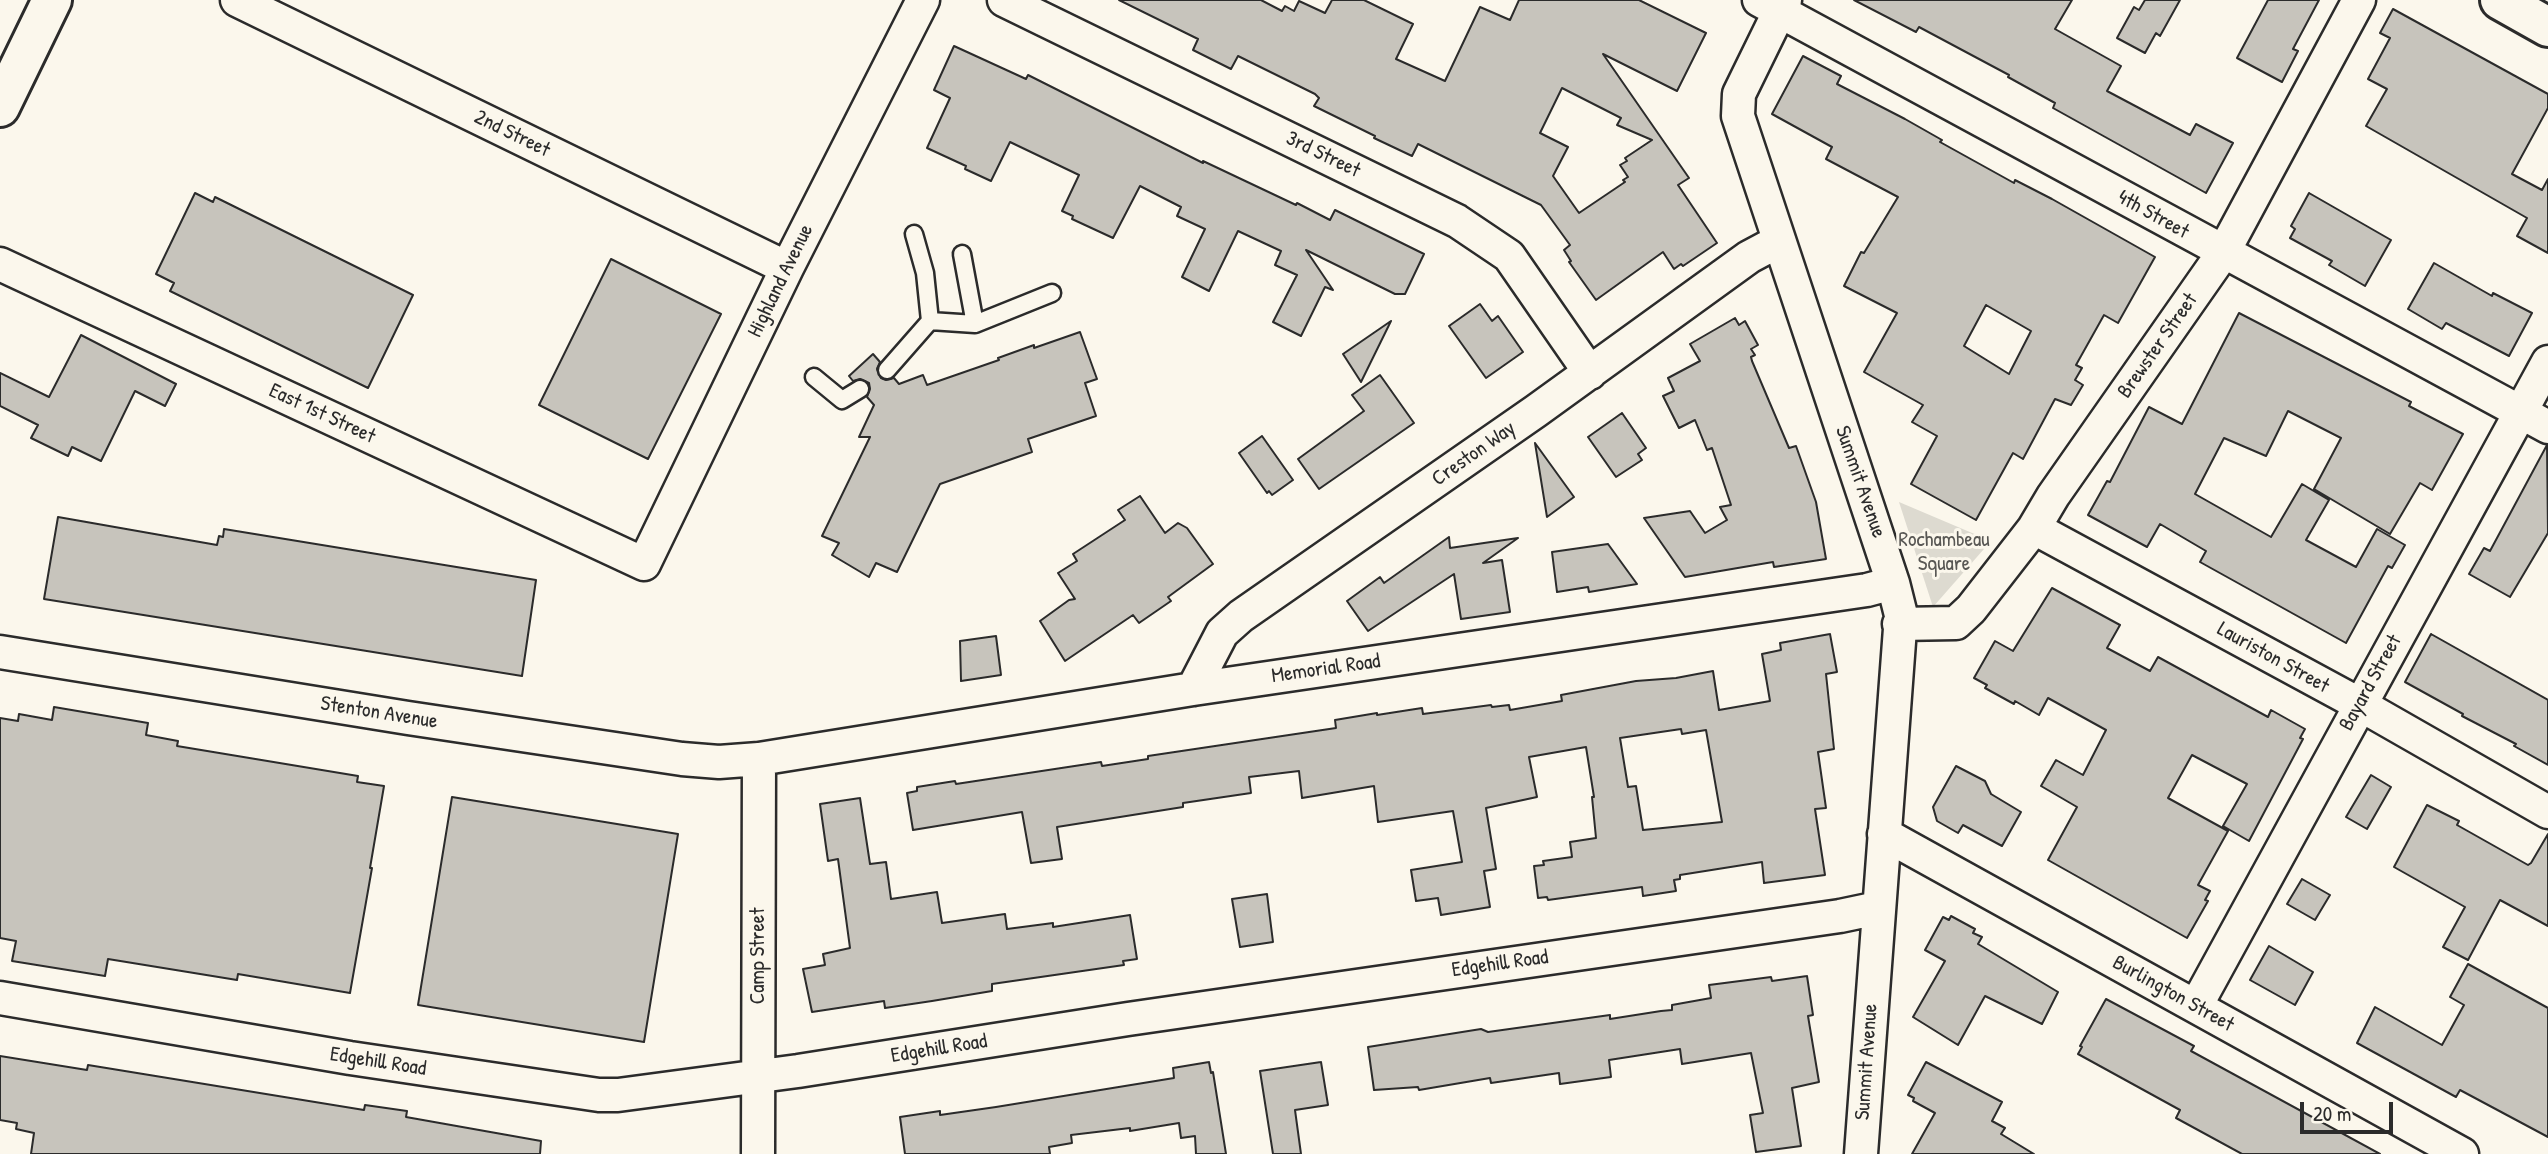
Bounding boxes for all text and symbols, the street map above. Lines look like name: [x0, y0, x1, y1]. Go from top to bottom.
street label: 2nd Street: [470, 105, 554, 163]
street label: 3rd Street: [1282, 126, 1364, 184]
street label: 4th Street: [2113, 185, 2193, 245]
street label: Highland Avenue: [743, 221, 819, 341]
street label: Brewster Street: [2113, 289, 2203, 403]
street label: East 1st Street: [265, 378, 379, 450]
street label: Creston Way: [1427, 416, 1521, 492]
street label: Summit Avenue: [1829, 423, 1891, 541]
park label: Rochambeau Square: [1898, 527, 1990, 577]
street label: Lauriston Street: [2213, 617, 2333, 699]
street label: Bayard Street: [2334, 631, 2408, 735]
street label: Memorial Road: [1270, 649, 1382, 689]
street label: Stenton Avenue: [319, 691, 439, 735]
street label: Camp Street: [745, 908, 771, 1004]
street label: Edgehill Road: [1450, 945, 1550, 983]
street label: Burlington Street: [2108, 950, 2238, 1038]
street label: Summit Avenue: [1850, 1003, 1884, 1121]
street label: Edgehill Road: [889, 1029, 989, 1069]
street label: Edgehill Road: [328, 1042, 428, 1082]
scale bar: [2303, 1088, 2396, 1132]
text: 20 m: [2313, 1099, 2351, 1128]

